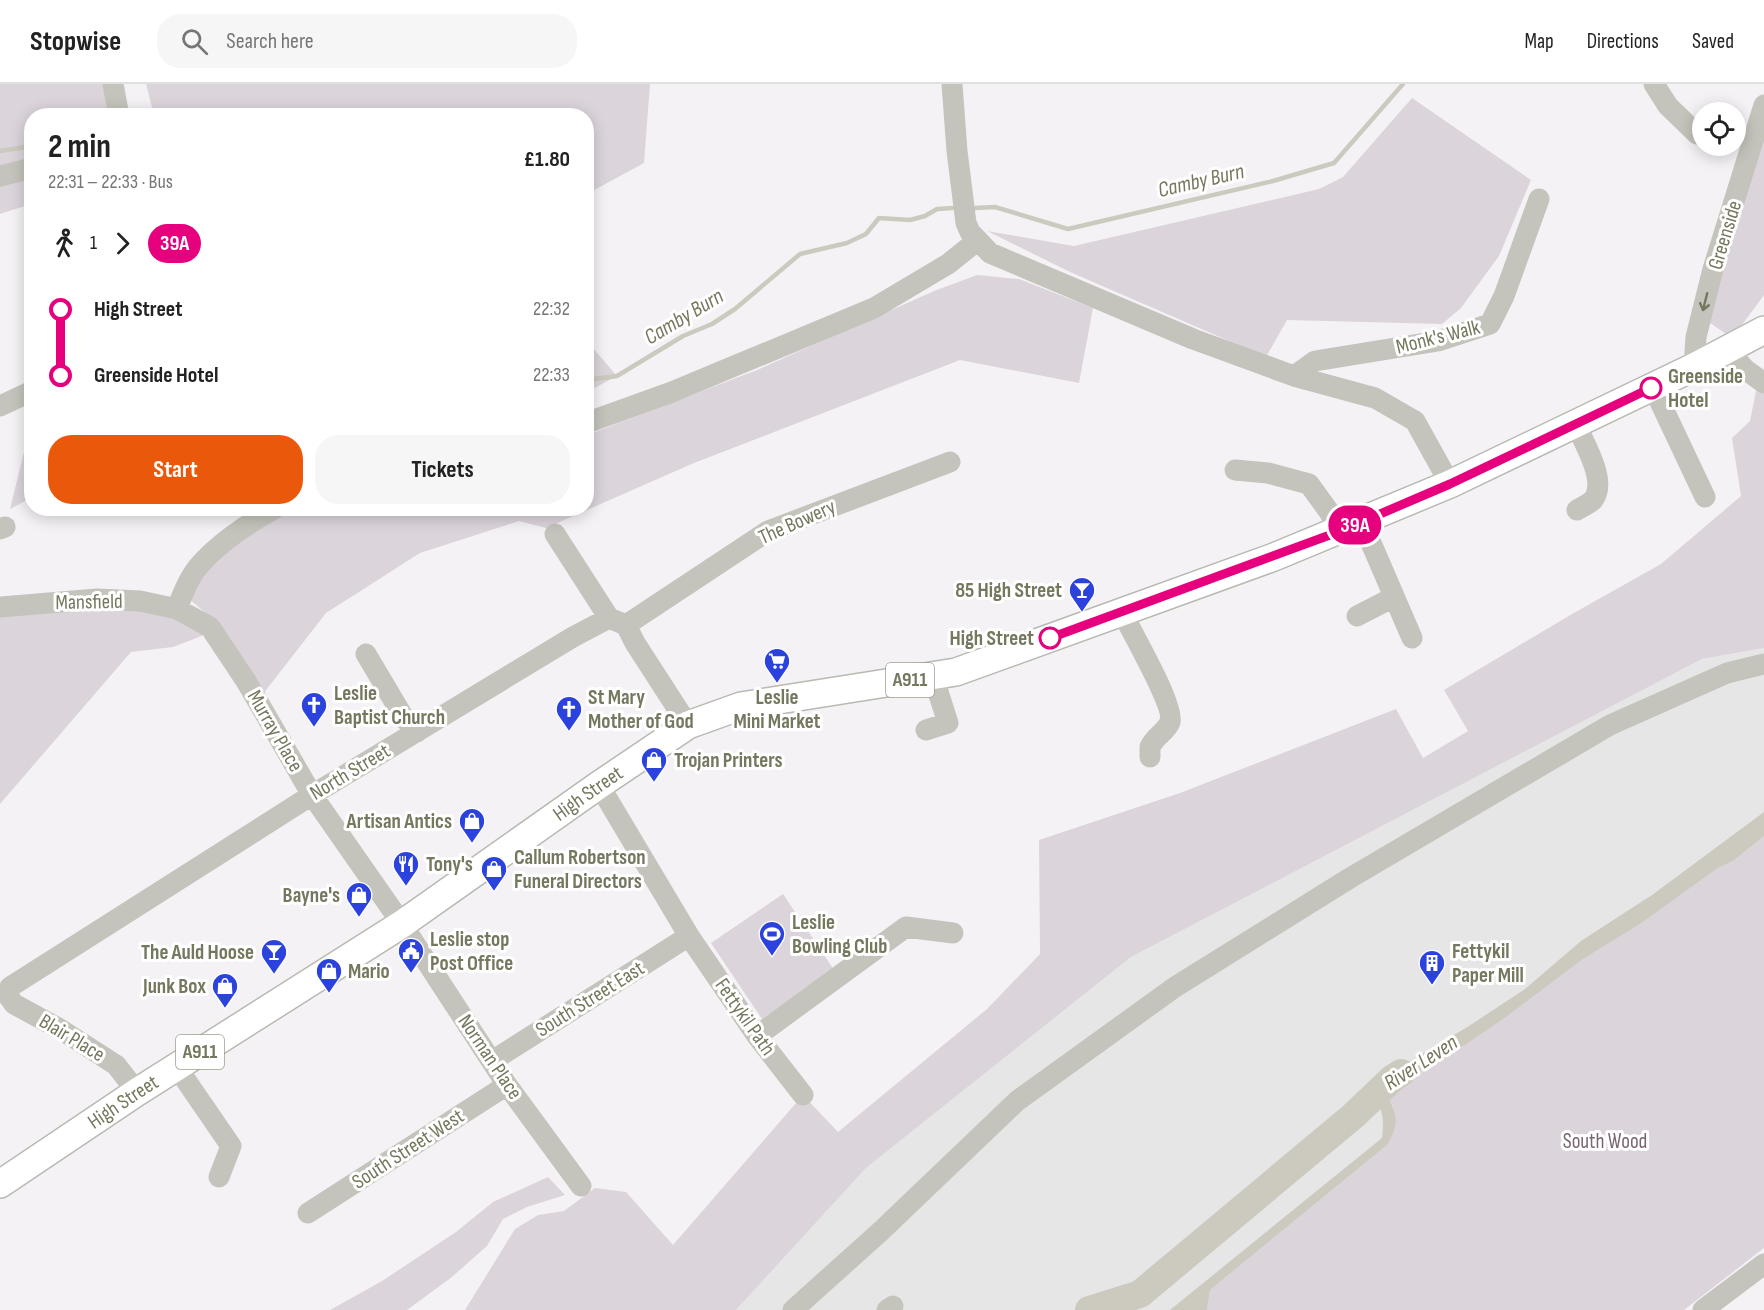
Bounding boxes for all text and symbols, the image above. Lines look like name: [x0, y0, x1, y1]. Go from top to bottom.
search box: [157, 14, 577, 68]
text: Stopwise: [30, 25, 121, 58]
icon: search: [178, 25, 211, 58]
text: Search here: [226, 28, 314, 55]
text: Map: [1524, 29, 1554, 54]
text: Directions: [1587, 29, 1659, 54]
text: Saved: [1692, 29, 1734, 54]
map controls: [1692, 102, 1746, 156]
button: locate: [1692, 102, 1746, 156]
text: 2 min: [48, 127, 111, 167]
text: £1.80: [524, 146, 570, 173]
water label: Camby Burn: [1155, 158, 1247, 204]
text: 22:31 – 22:33 · Bus: [48, 170, 173, 194]
street label: Greenside: [1703, 198, 1747, 272]
icon: walk: [48, 227, 81, 260]
icon: forward: [106, 227, 139, 260]
text: 1: [90, 231, 97, 255]
text: 39A: [160, 231, 189, 256]
water label: Camby Burn: [640, 283, 728, 351]
one-way arrow: [1699, 292, 1711, 311]
text: High Street: [94, 296, 182, 323]
text: 22:32: [533, 297, 570, 321]
street label: Monk's Walk: [1393, 315, 1483, 359]
text: Greenside Hotel: [94, 362, 218, 389]
text: 22:33: [533, 363, 570, 387]
place label: Greenside Hotel: [1668, 364, 1743, 413]
marker: Greenside Hotel: [1640, 377, 1662, 399]
button: Start: [48, 435, 303, 504]
button: Tickets: [315, 435, 570, 504]
street label: The Bowery: [755, 494, 839, 550]
line badge: 39A: [1320, 506, 1390, 544]
text: 39A: [1340, 513, 1370, 538]
bar icon: 85 High Street: [1067, 575, 1097, 613]
place label: 85 High Street: [955, 578, 1062, 603]
street label: Mansfield: [55, 589, 123, 615]
place label: High Street: [950, 626, 1034, 651]
marker: High Street: [1039, 627, 1061, 649]
supermarket icon: Leslie Mini Market: [762, 646, 792, 684]
road number: A911: [886, 663, 934, 697]
place label: Leslie Baptist Church: [334, 681, 445, 730]
place label: St Mary Mother of God: [588, 685, 694, 734]
place label: Leslie Mini Market: [733, 685, 821, 734]
street label: Murray Place: [242, 686, 308, 776]
church icon: Leslie Baptist Church: [299, 690, 329, 728]
church icon: St Mary Mother of God: [554, 694, 584, 732]
street label: North Street: [306, 738, 394, 806]
shop icon: Trojan Printers: [639, 745, 669, 783]
place label: Trojan Printers: [674, 748, 783, 773]
street label: High Street: [548, 760, 627, 826]
shop icon: Artisan Antics: [457, 806, 487, 844]
place label: Artisan Antics: [346, 809, 452, 834]
place label: Callum Robertson Funeral Directors: [514, 845, 646, 894]
restaurant icon: Tony's: [391, 849, 421, 887]
place label: Tony's: [426, 852, 473, 877]
shop icon: Callum Robertson Funeral Directors: [479, 854, 509, 892]
shop icon: Bayne's: [344, 880, 374, 918]
place label: Bayne's: [283, 883, 340, 908]
place label: Leslie Bowling Club: [792, 910, 887, 959]
sports icon: Leslie Bowling Club: [757, 919, 787, 957]
place label: Leslie stop Post Office: [430, 927, 513, 976]
public building icon: Leslie stop Post Office: [396, 936, 426, 974]
bar icon: The Auld Hoose: [259, 937, 289, 975]
place label: Fettykil Paper Mill: [1452, 939, 1524, 988]
place label: The Auld Hoose: [141, 940, 254, 965]
building icon: Fettykil Paper Mill: [1417, 948, 1447, 986]
shop icon: Mario: [314, 956, 344, 994]
street label: South Street East: [531, 956, 649, 1042]
place label: Mario: [348, 959, 390, 984]
shop icon: Junk Box: [210, 971, 240, 1009]
place label: Junk Box: [142, 974, 206, 999]
street label: Fettykil Path: [709, 974, 781, 1060]
street label: Blair Place: [35, 1009, 109, 1067]
street label: Norman Place: [453, 1010, 527, 1104]
water label: River Leven: [1379, 1029, 1463, 1097]
road number: A911: [176, 1035, 224, 1069]
street label: High Street: [83, 1069, 163, 1134]
street label: South Street West: [347, 1104, 469, 1194]
park label: South Wood: [1563, 1129, 1647, 1154]

